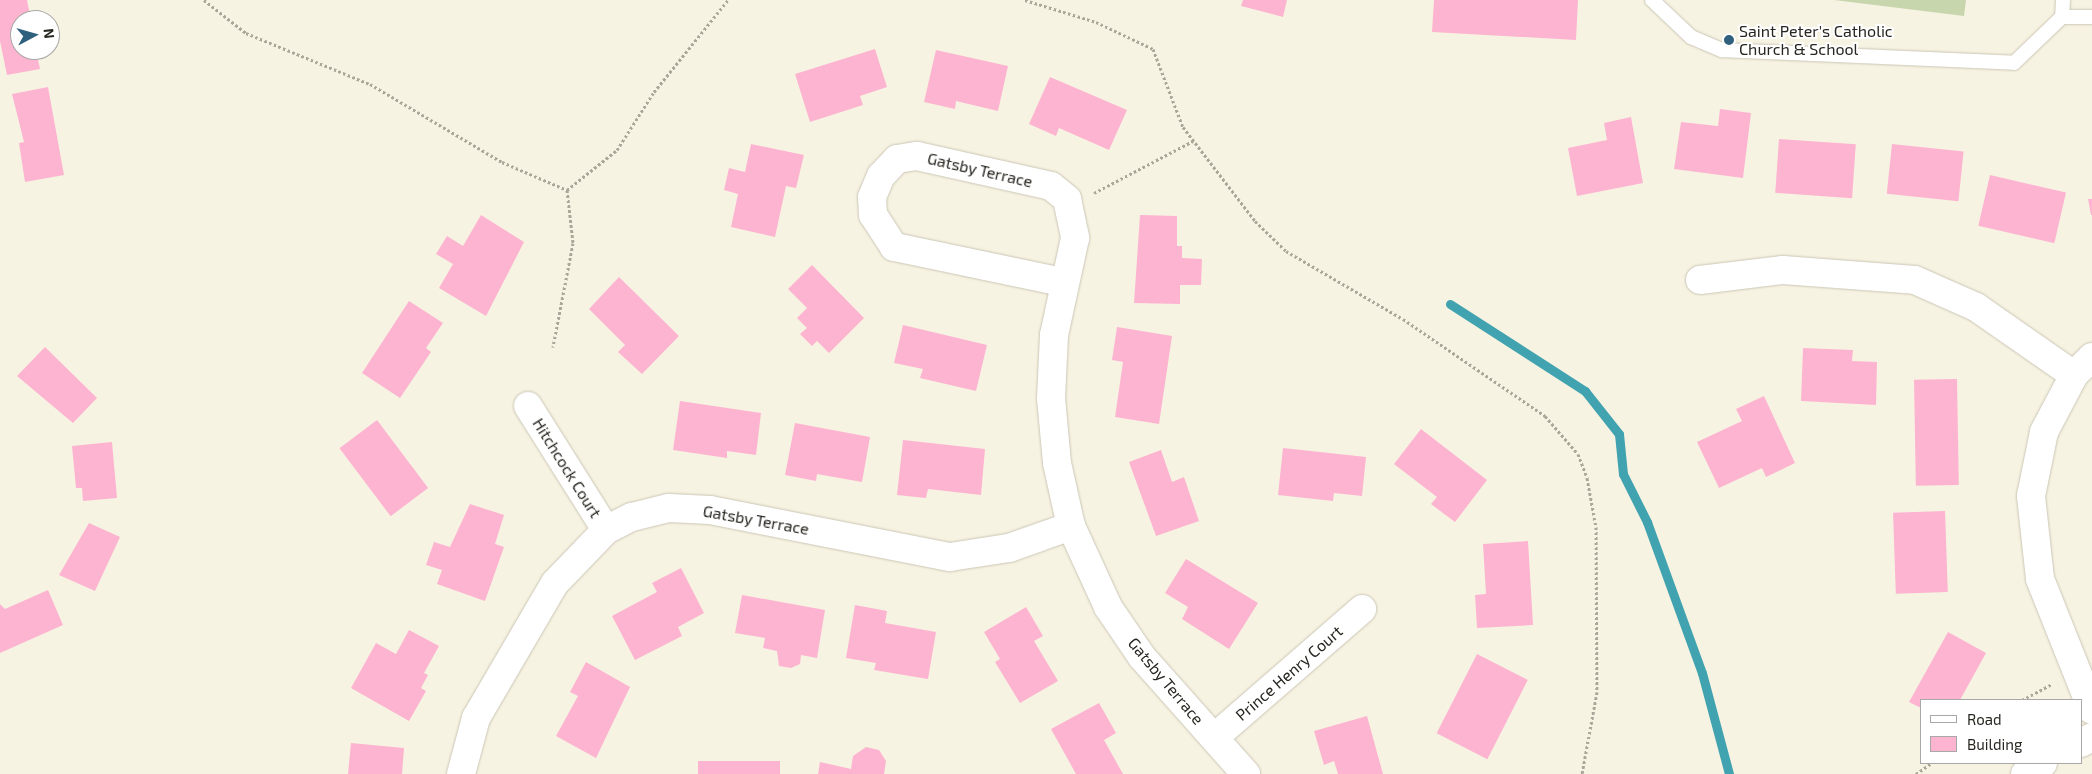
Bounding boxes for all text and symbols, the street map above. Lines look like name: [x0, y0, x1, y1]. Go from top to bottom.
north arrow: [10, 10, 60, 60]
place label: Saint Peter's Catholic Church & School: [1739, 21, 1893, 59]
text: N: [40, 28, 58, 39]
marker: Saint Peter's Catholic Church & School: [1723, 34, 1735, 46]
street label: Gatsby Terrace: [925, 148, 1035, 192]
street label: Hitchcock Court: [529, 415, 605, 521]
street label: Gatsby Terrace: [701, 501, 811, 539]
street label: Prince Henry Court: [1231, 621, 1347, 725]
street label: Gatsby Terrace: [1124, 633, 1208, 729]
legend: [1920, 699, 2082, 764]
text: Road: [1967, 710, 2002, 728]
text: Building: [1967, 735, 2022, 753]

